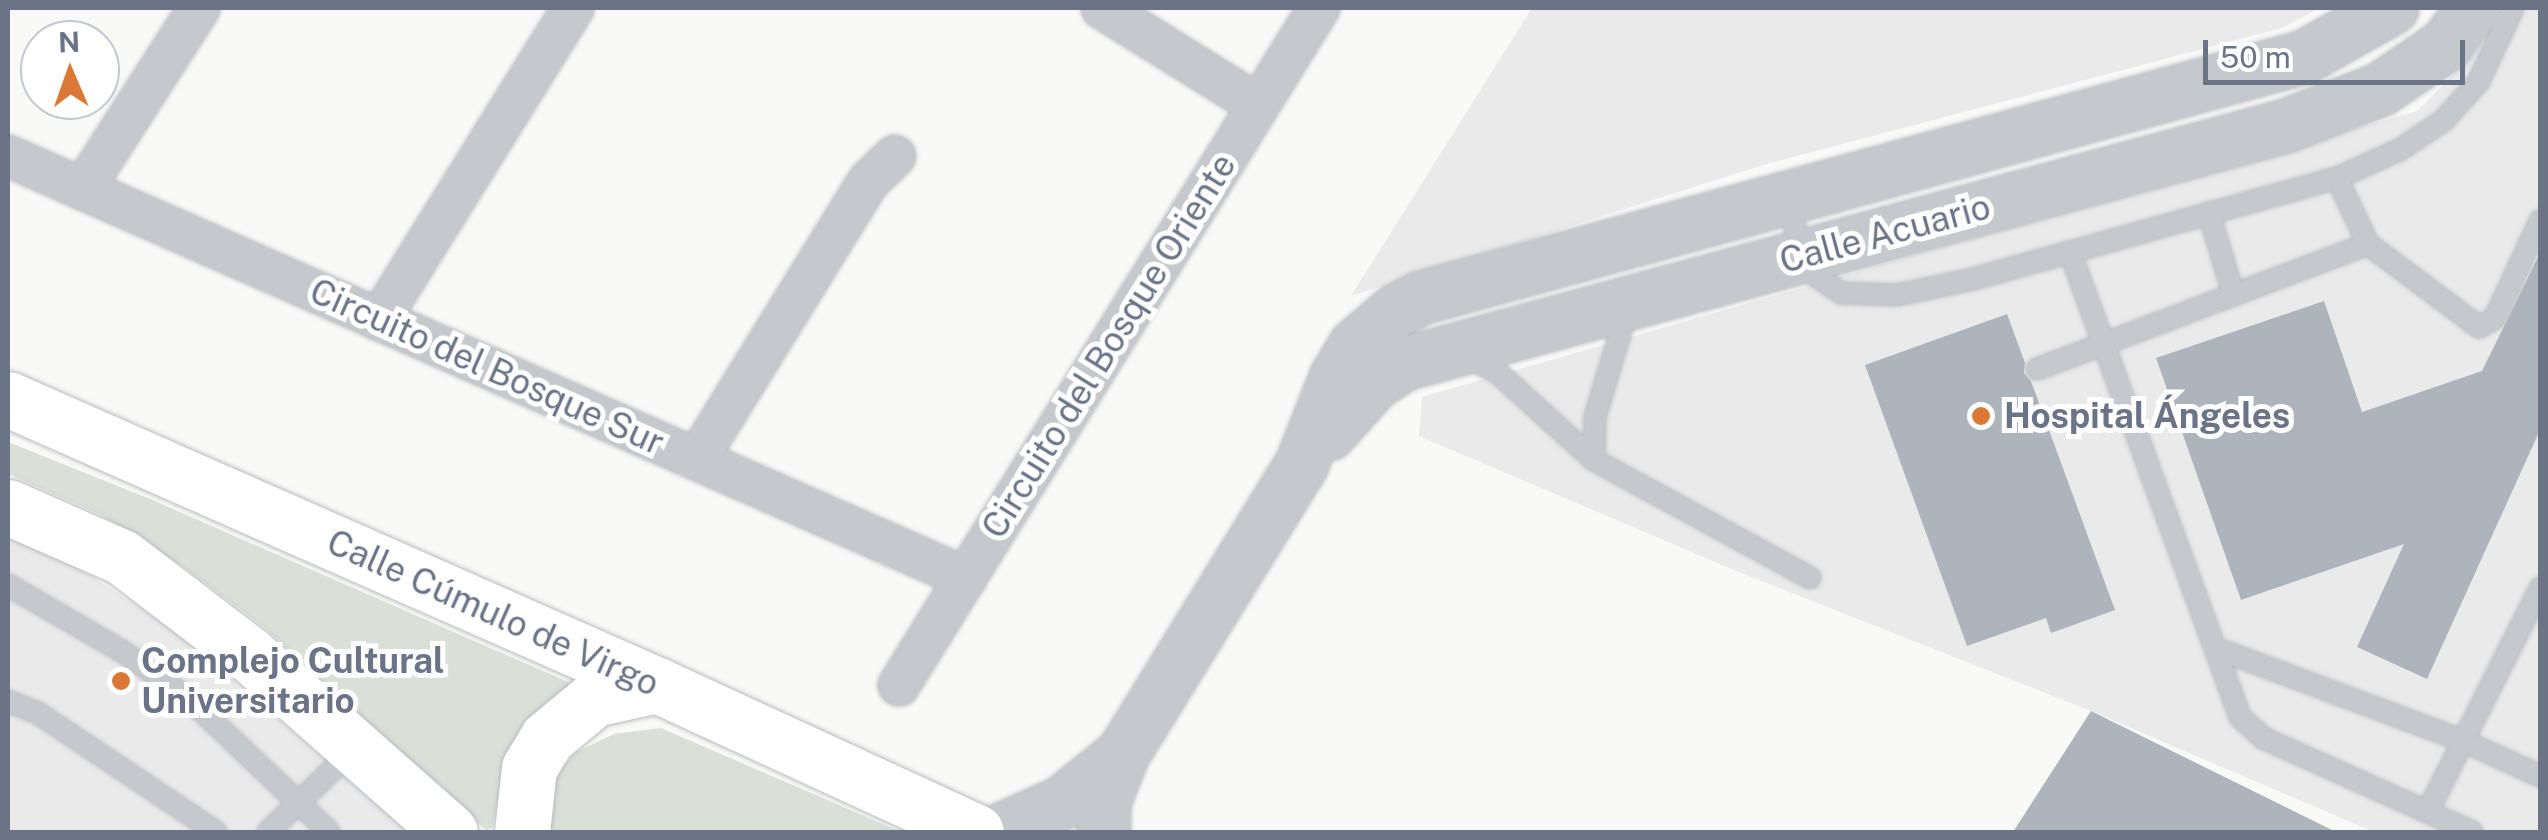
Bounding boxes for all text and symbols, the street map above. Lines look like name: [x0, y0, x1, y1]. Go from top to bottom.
north arrow: [20, 20, 120, 120]
scale bar: [2208, 20, 2470, 82]
text: N: [57, 25, 81, 58]
text: 50 m: [2220, 39, 2291, 75]
street label: Circuito del Bosque Oriente: [973, 146, 1245, 546]
street label: Calle Acuario: [1775, 186, 1995, 282]
street label: Circuito del Bosque Sur: [303, 270, 671, 464]
place label: Hospital Ángeles: [2004, 395, 2290, 437]
marker: Hospital Ángeles: [1968, 403, 1994, 429]
street label: Calle Cúmulo de Virgo: [320, 520, 666, 706]
place label: Complejo Cultural Universitario: [141, 640, 445, 722]
marker: Complejo Cultural Universitario: [110, 670, 132, 692]

